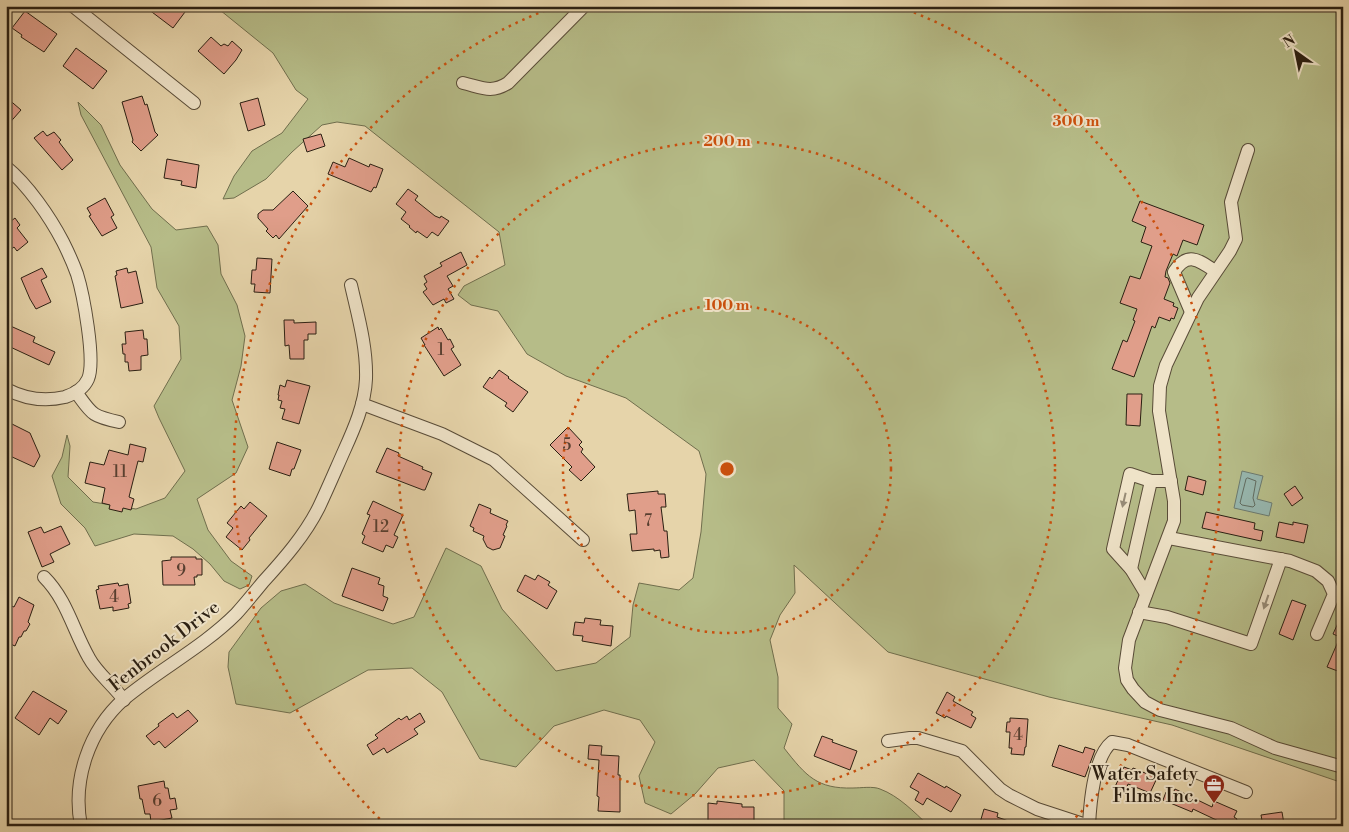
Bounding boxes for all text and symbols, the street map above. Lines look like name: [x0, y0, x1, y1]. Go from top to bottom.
north arrow: [1272, 28, 1322, 78]
text: N: [1280, 31, 1299, 53]
text: 300 m: [1053, 112, 1100, 131]
text: 200 m: [703, 132, 751, 151]
text: 100 m: [705, 296, 750, 315]
house number: 1: [438, 340, 445, 360]
house number: 5: [563, 435, 572, 455]
centre of rings: [718, 460, 736, 478]
house number: 11: [113, 462, 127, 482]
one-way arrow: [1120, 492, 1128, 508]
house number: 7: [644, 511, 652, 531]
house number: 12: [373, 517, 389, 537]
house number: 9: [176, 561, 186, 581]
house number: 4: [109, 587, 119, 607]
street label: Fenbrook Drive: [104, 595, 224, 697]
one-way arrow: [1262, 595, 1270, 610]
house number: 4: [1013, 725, 1023, 745]
place label: Water Safety Films Inc.: [1091, 762, 1199, 808]
office icon: Water Safety Films Inc.: [1202, 773, 1226, 804]
house number: 6: [152, 791, 162, 811]

